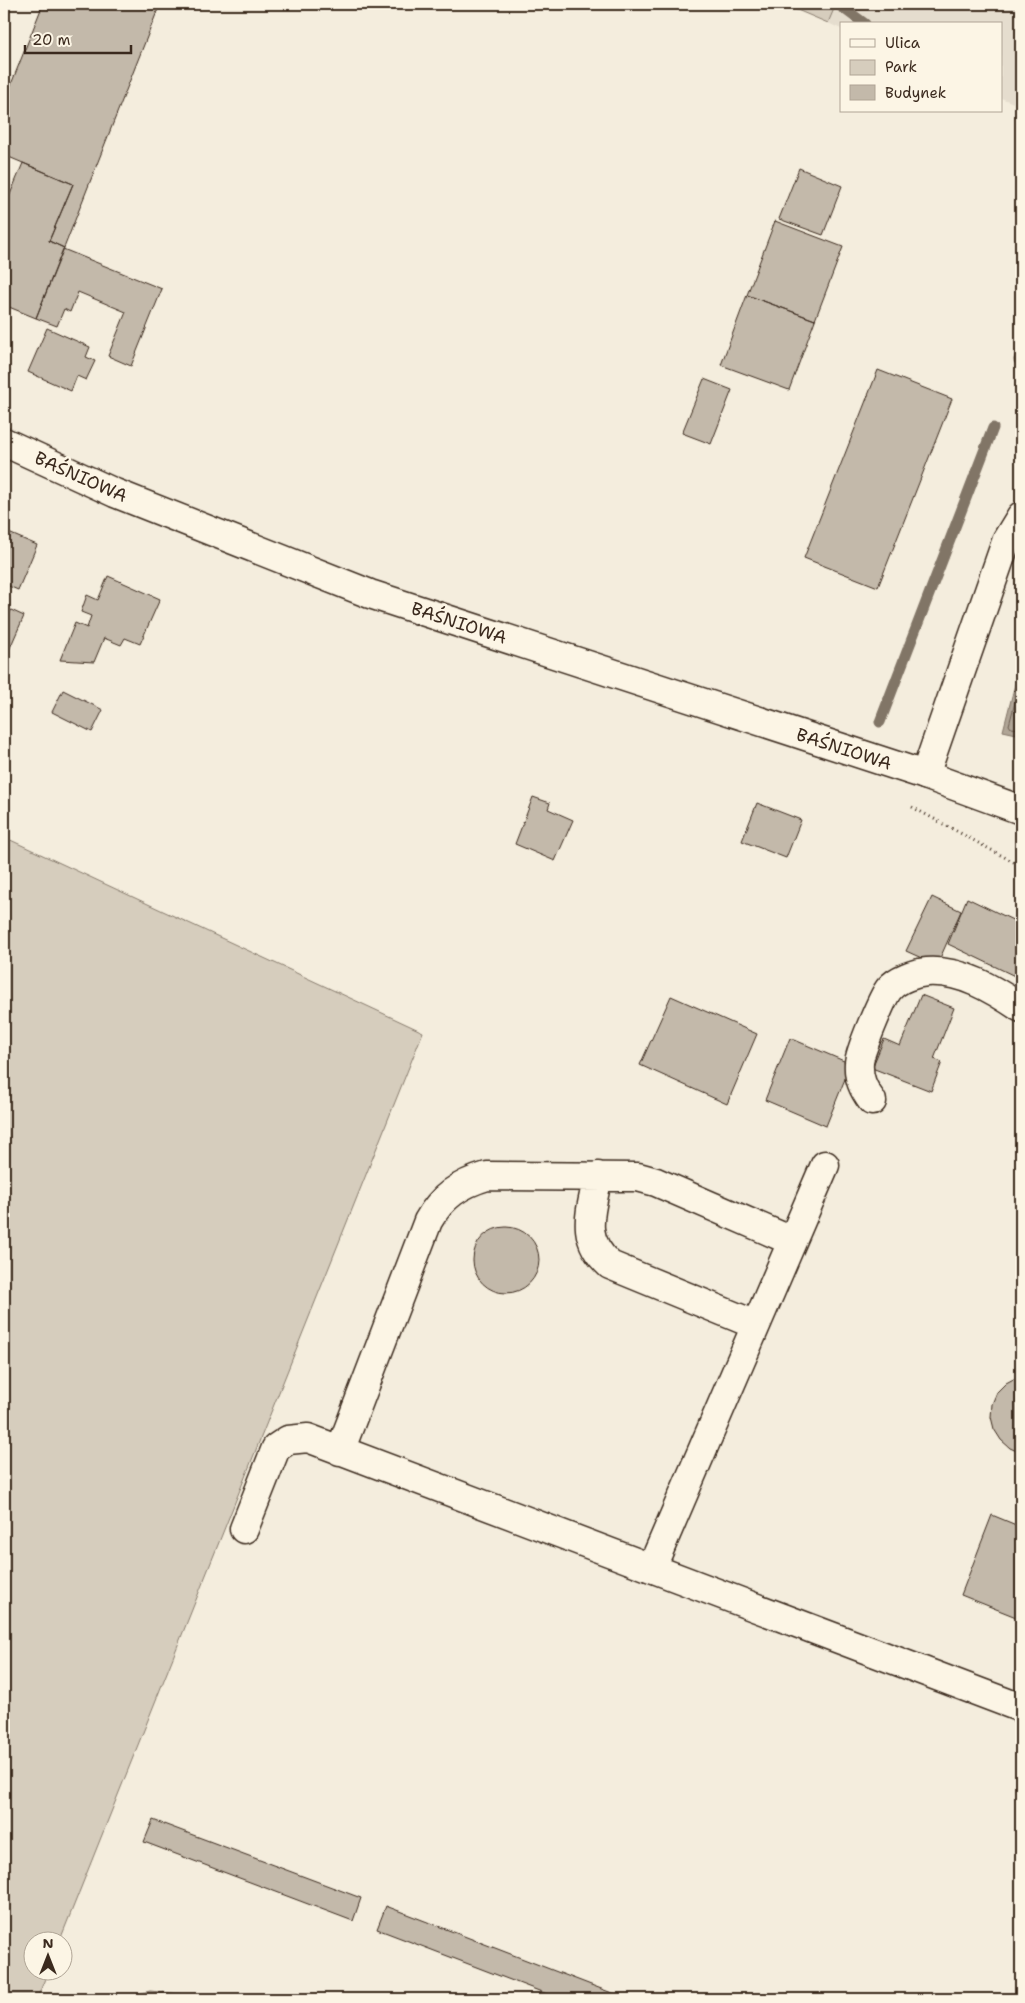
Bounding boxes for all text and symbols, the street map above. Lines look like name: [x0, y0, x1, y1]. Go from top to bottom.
scale bar: [25, 22, 131, 54]
legend: [840, 22, 1002, 112]
text: 20 m: [32, 30, 71, 50]
text: Ulica: [885, 33, 921, 53]
text: Park: [885, 57, 917, 77]
text: Budynek: [885, 83, 946, 103]
street label: BAŚNIOWA: [31, 446, 131, 508]
street label: BAŚNIOWA: [408, 596, 510, 650]
street label: BAŚNIOWA: [793, 722, 895, 776]
north arrow: [22, 1930, 72, 1980]
text: N: [42, 1934, 54, 1952]

